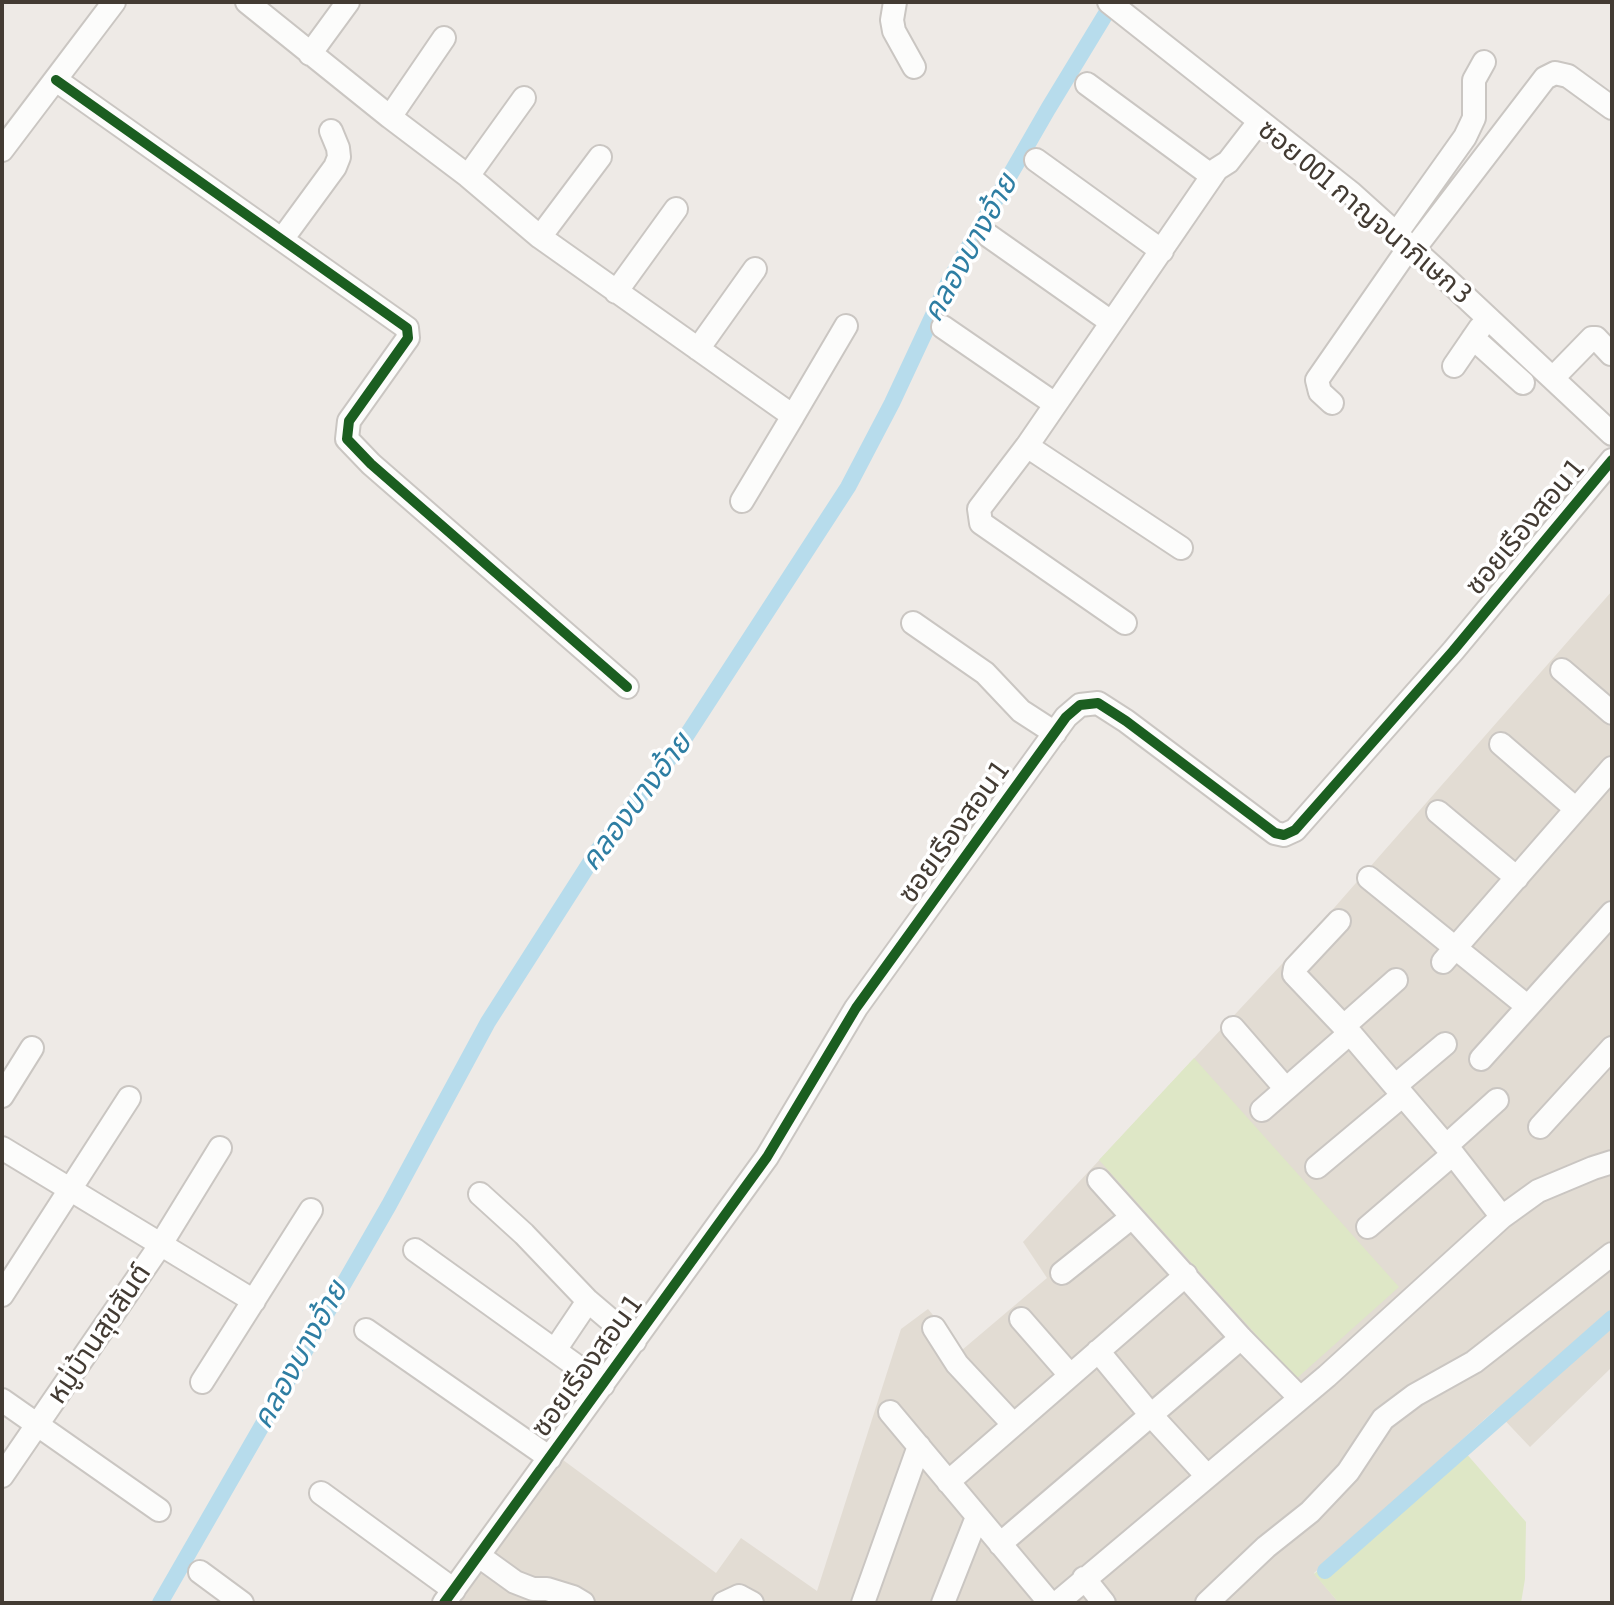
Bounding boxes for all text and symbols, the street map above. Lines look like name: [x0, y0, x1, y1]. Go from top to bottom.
street label: ซอย 001 กาญจนาภิเษก 3: [1251, 113, 1479, 311]
water label: คลองบางอ้าย: [915, 168, 1025, 328]
street label: ซอยเรืองสอน 1: [1458, 452, 1592, 602]
water label: คลองบางอ้าย: [573, 726, 699, 878]
street label: ซอยเรืองสอน 1: [891, 754, 1017, 910]
street label: หมู่บ้านสุขสันต์: [40, 1258, 158, 1410]
water label: คลองบางอ้าย: [245, 1275, 355, 1435]
street label: ซอยเรืองสอน 1: [524, 1288, 650, 1444]

